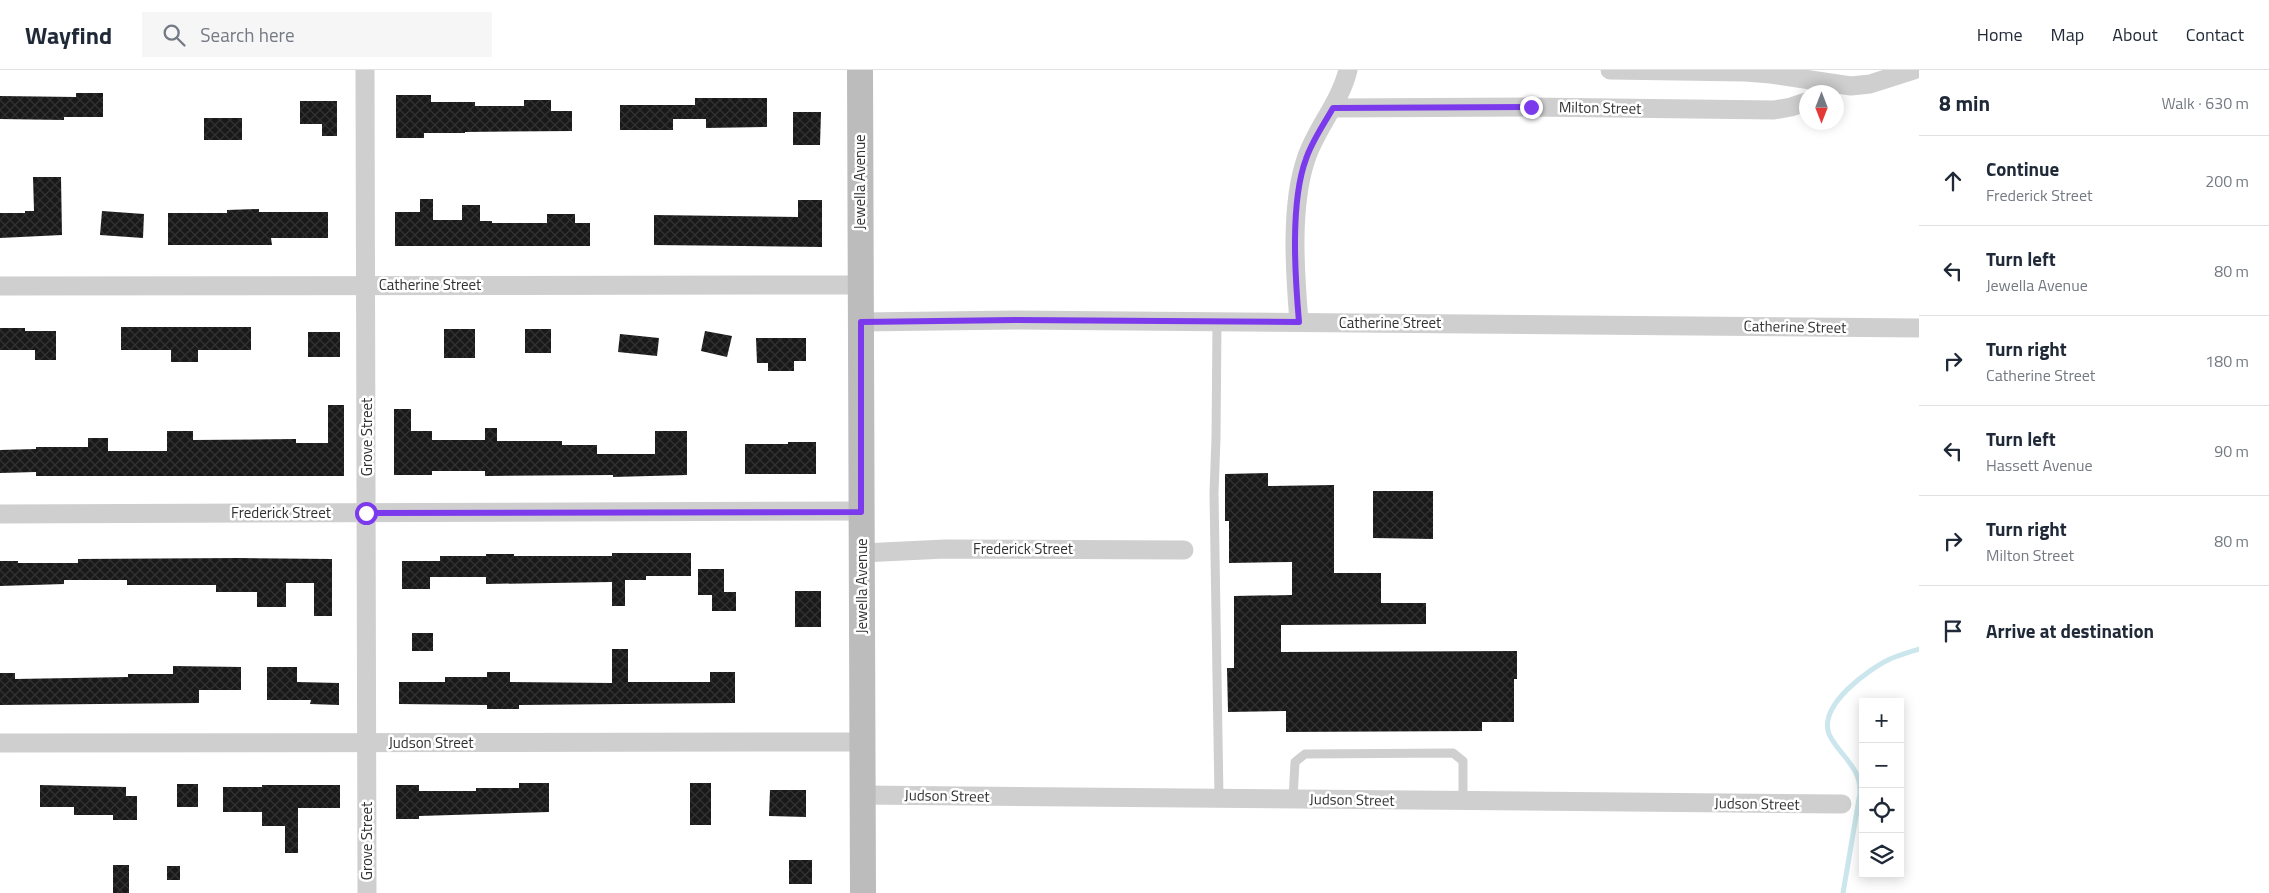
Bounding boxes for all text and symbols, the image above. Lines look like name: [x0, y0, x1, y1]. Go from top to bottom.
search box: [142, 12, 492, 57]
text: Wayfind: [25, 17, 112, 53]
text: Search here: [200, 20, 295, 49]
icon: search: [160, 21, 188, 49]
text: Home: [1977, 21, 2023, 48]
text: Map: [2051, 21, 2084, 48]
text: About: [2112, 21, 2158, 48]
text: Contact: [2186, 21, 2244, 48]
north arrow: [1799, 85, 1844, 130]
text: 8 min: [1939, 87, 1990, 119]
text: Walk · 630 m: [2161, 91, 2249, 115]
street label: Milton Street: [1559, 95, 1642, 120]
route end: [1520, 96, 1543, 119]
street label: Jewella Avenue: [848, 134, 871, 230]
text: Continue: [1986, 154, 2059, 183]
icon: ahead: [1939, 167, 1967, 195]
text: 200 m: [2205, 169, 2249, 193]
text: Frederick Street: [1986, 183, 2093, 207]
text: Turn left: [1986, 244, 2056, 273]
icon: left: [1939, 257, 1967, 285]
text: 80 m: [2214, 259, 2249, 283]
street label: Catherine Street: [379, 273, 482, 296]
text: Jewella Avenue: [1986, 273, 2088, 297]
street label: Catherine Street: [1339, 311, 1442, 334]
street label: Catherine Street: [1743, 314, 1847, 339]
text: Turn right: [1986, 334, 2067, 363]
icon: right: [1939, 347, 1967, 375]
text: 180 m: [2205, 349, 2249, 373]
text: Catherine Street: [1986, 363, 2096, 387]
street label: Grove Street: [355, 397, 378, 476]
text: Turn left: [1986, 424, 2056, 453]
icon: left: [1939, 437, 1967, 465]
text: 90 m: [2214, 439, 2249, 463]
text: Hassett Avenue: [1986, 453, 2093, 477]
street label: Frederick Street: [231, 501, 332, 524]
route start: [355, 502, 378, 525]
text: Turn right: [1986, 514, 2067, 543]
icon: right: [1939, 527, 1967, 555]
text: 80 m: [2214, 529, 2249, 553]
street label: Frederick Street: [973, 537, 1074, 560]
street label: Jewella Avenue: [850, 538, 873, 634]
text: Milton Street: [1986, 543, 2074, 567]
text: Arrive at destination: [1986, 616, 2154, 645]
icon: arrive: [1939, 617, 1967, 645]
map controls: [1859, 698, 1904, 878]
button: +: [1859, 698, 1904, 743]
street label: Judson Street: [388, 731, 474, 754]
button: −: [1859, 743, 1904, 788]
street label: Judson Street: [904, 783, 991, 808]
street label: Judson Street: [1309, 787, 1396, 812]
button: locate: [1859, 788, 1904, 833]
street label: Judson Street: [1714, 791, 1801, 816]
street label: Grove Street: [355, 801, 378, 880]
button: layers: [1859, 833, 1904, 878]

